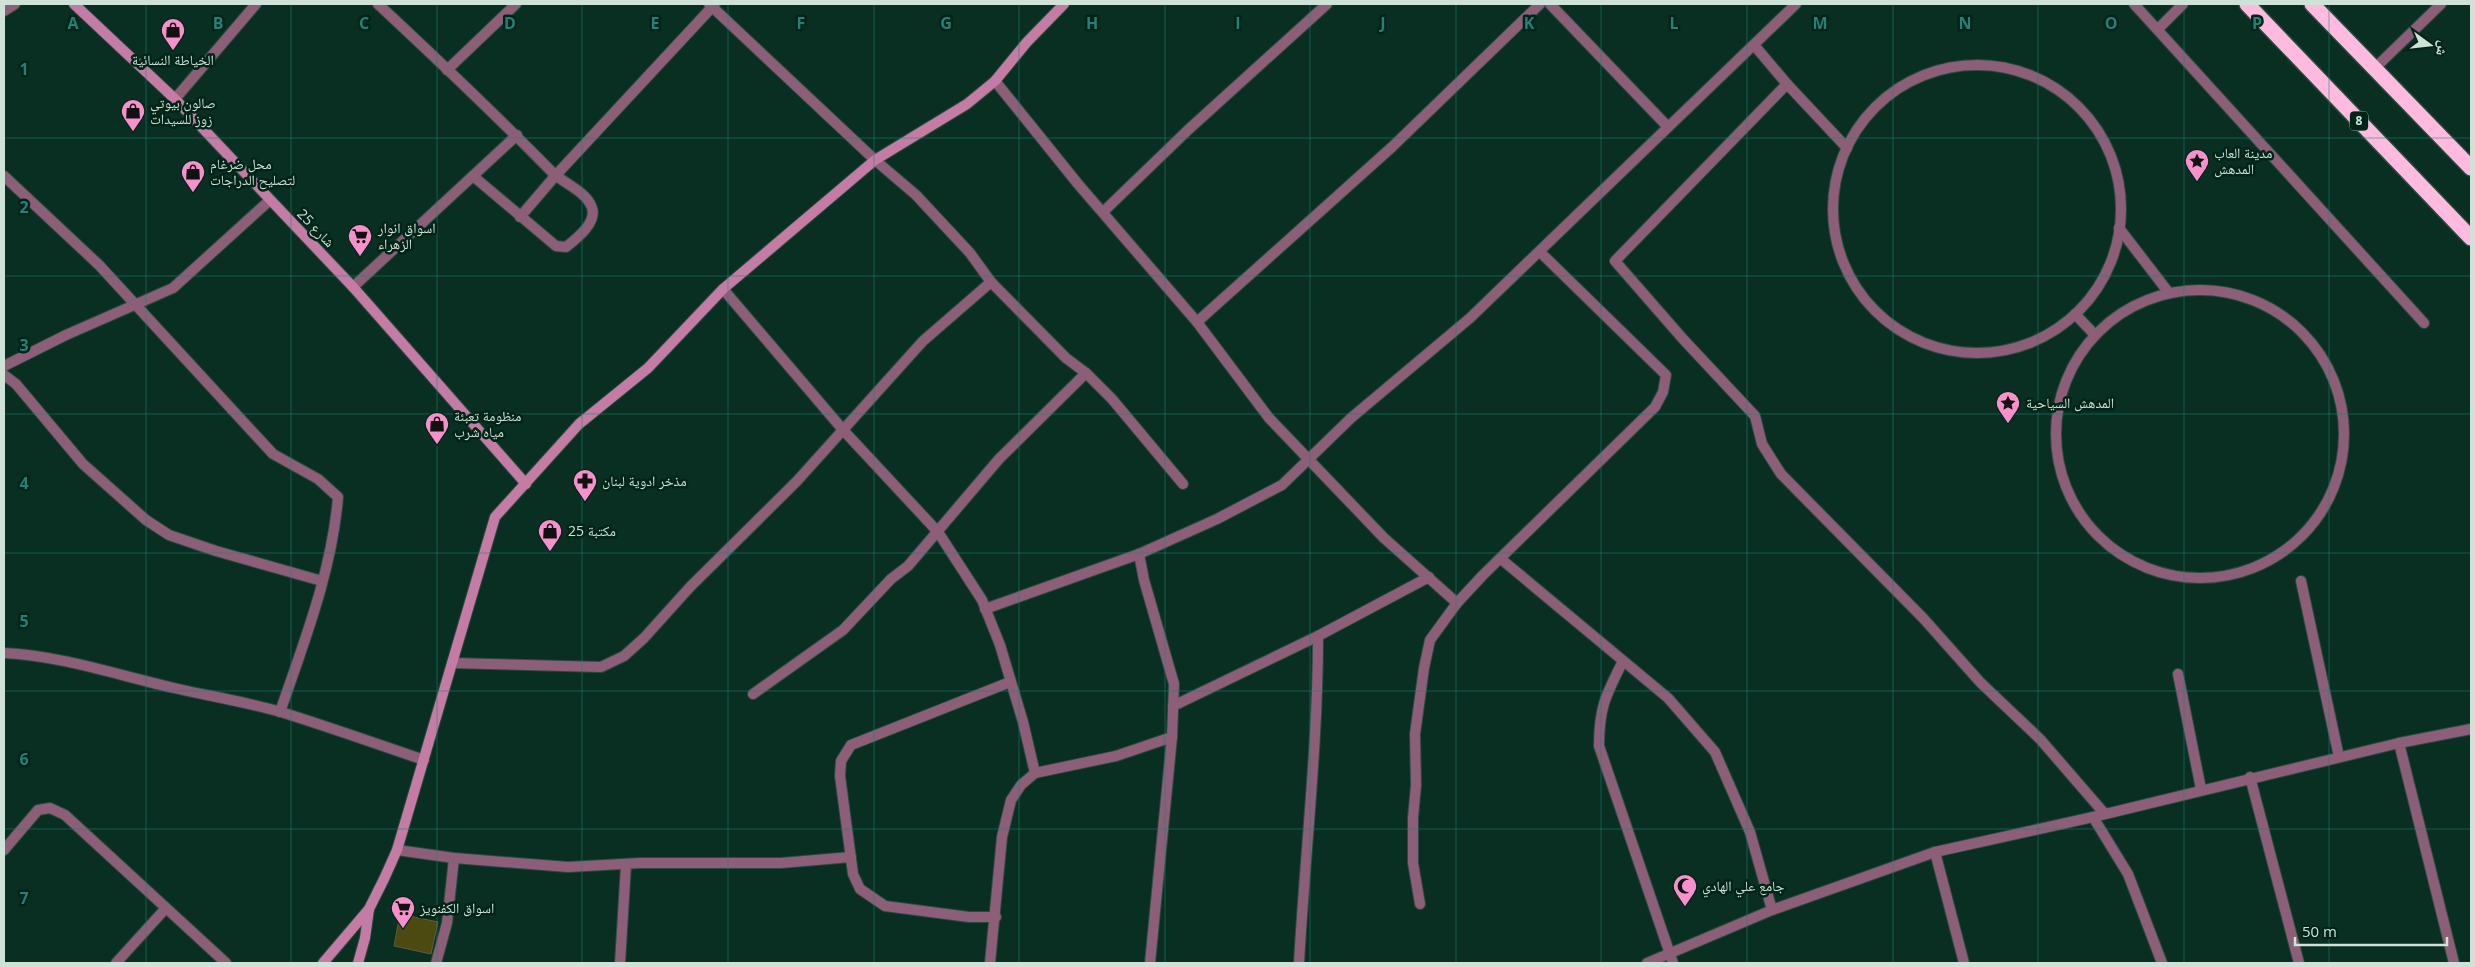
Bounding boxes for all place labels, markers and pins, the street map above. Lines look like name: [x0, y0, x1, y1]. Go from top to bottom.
shop icon: الخياطة النسائية: [160, 17, 186, 51]
place label: الخياطة النسائية: [132, 50, 214, 69]
place label: صالون بيوتي زوز للسيدات: [150, 93, 216, 128]
shop icon: صالون بيوتي زوز للسيدات: [120, 98, 146, 132]
place label: مدينة العاب المدهش: [2214, 143, 2272, 178]
place icon: مدينة العاب المدهش: [2184, 148, 2210, 182]
place label: محل ضرغام لتصليح الدراجات: [210, 154, 295, 190]
shop icon: محل ضرغام لتصليح الدراجات: [180, 159, 206, 193]
place label: اسواق انوار الزهراء: [377, 218, 436, 253]
supermarket icon: اسواق انوار الزهراء: [347, 223, 373, 257]
place icon: المدهش السياحية: [1995, 390, 2021, 424]
place label: المدهش السياحية: [2026, 393, 2114, 412]
place label: منظومة تعبئة مياه شرب: [454, 406, 521, 441]
shop icon: منظومة تعبئة مياه شرب: [424, 411, 450, 445]
pharmacy icon: مذخر ادوية لبنان: [572, 468, 598, 502]
place label: مذخر ادوية لبنان: [602, 471, 687, 490]
shop icon: مكتبة 25: [537, 518, 563, 552]
place label: مكتبة 25: [568, 521, 616, 540]
mosque icon: جامع علي الهادي: [1672, 873, 1698, 907]
place label: جامع علي الهادي: [1702, 876, 1785, 898]
supermarket icon: اسواق الكفنويز: [390, 895, 416, 929]
place label: اسواق الكفنويز: [419, 898, 494, 917]

